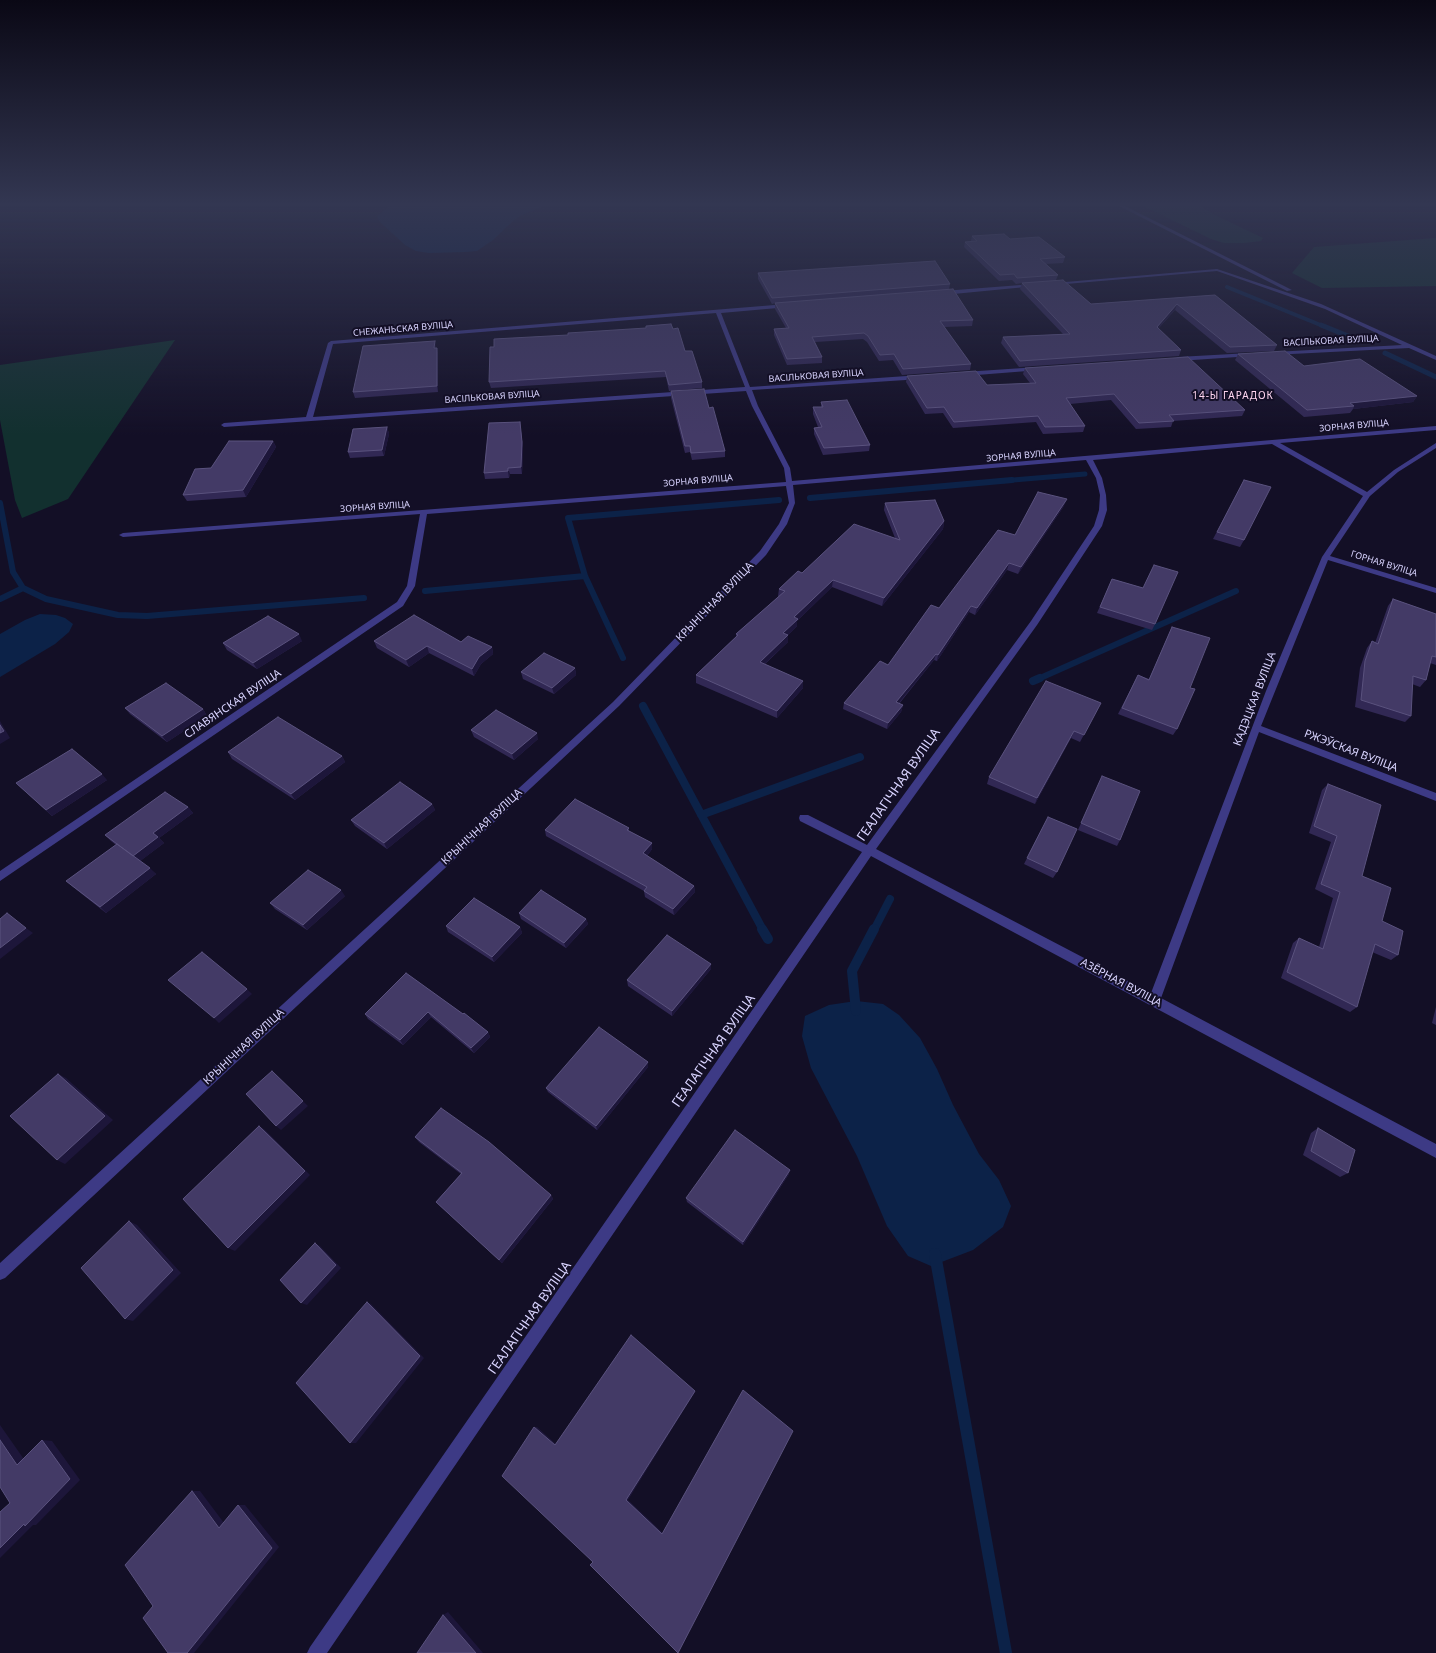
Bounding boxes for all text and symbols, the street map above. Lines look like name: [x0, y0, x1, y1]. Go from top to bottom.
street label: СНЕЖАНЬСКАЯ ВУЛІЦА: [352, 319, 454, 339]
street label: ВАСІЛЬКОВАЯ ВУЛІЦА: [1283, 333, 1379, 349]
street label: ВАСІЛЬКОВАЯ ВУЛІЦА: [768, 367, 864, 385]
street label: ВАСІЛЬКОВАЯ ВУЛІЦА: [444, 388, 540, 406]
district label: 14-Ы ГАРАДОК: [1192, 390, 1274, 402]
street label: ЗОРНАЯ ВУЛІЦА: [1319, 418, 1389, 434]
street label: ЗОРНАЯ ВУЛІЦА: [986, 448, 1056, 464]
street label: ЗОРНАЯ ВУЛІЦА: [663, 473, 733, 489]
street label: ЗОРНАЯ ВУЛІЦА: [340, 499, 410, 515]
street label: ГОРНАЯ ВУЛІЦА: [1349, 549, 1419, 579]
street label: КРЫНІЧНАЯ ВУЛІЦА: [674, 559, 756, 645]
street label: КАДЭЦКАЯ ВУЛІЦА: [1231, 650, 1279, 748]
street label: СЛАВЯНСКАЯ ВУЛІЦА: [182, 667, 284, 741]
street label: ГЕАЛАГІЧНАЯ ВУЛІЦА: [854, 726, 944, 844]
street label: РЖЭЎСКАЯ ВУЛІЦА: [1302, 727, 1400, 775]
street label: КРЫНІЧНАЯ ВУЛІЦА: [439, 786, 525, 868]
street label: АЗЁРНАЯ ВУЛІЦА: [1078, 956, 1164, 1010]
street label: ГЕАЛАГІЧНАЯ ВУЛІЦА: [669, 992, 759, 1110]
street label: КРЫНІЧНАЯ ВУЛІЦА: [201, 1006, 287, 1088]
street label: ГЕАЛАГІЧНАЯ ВУЛІЦА: [485, 1259, 575, 1377]

